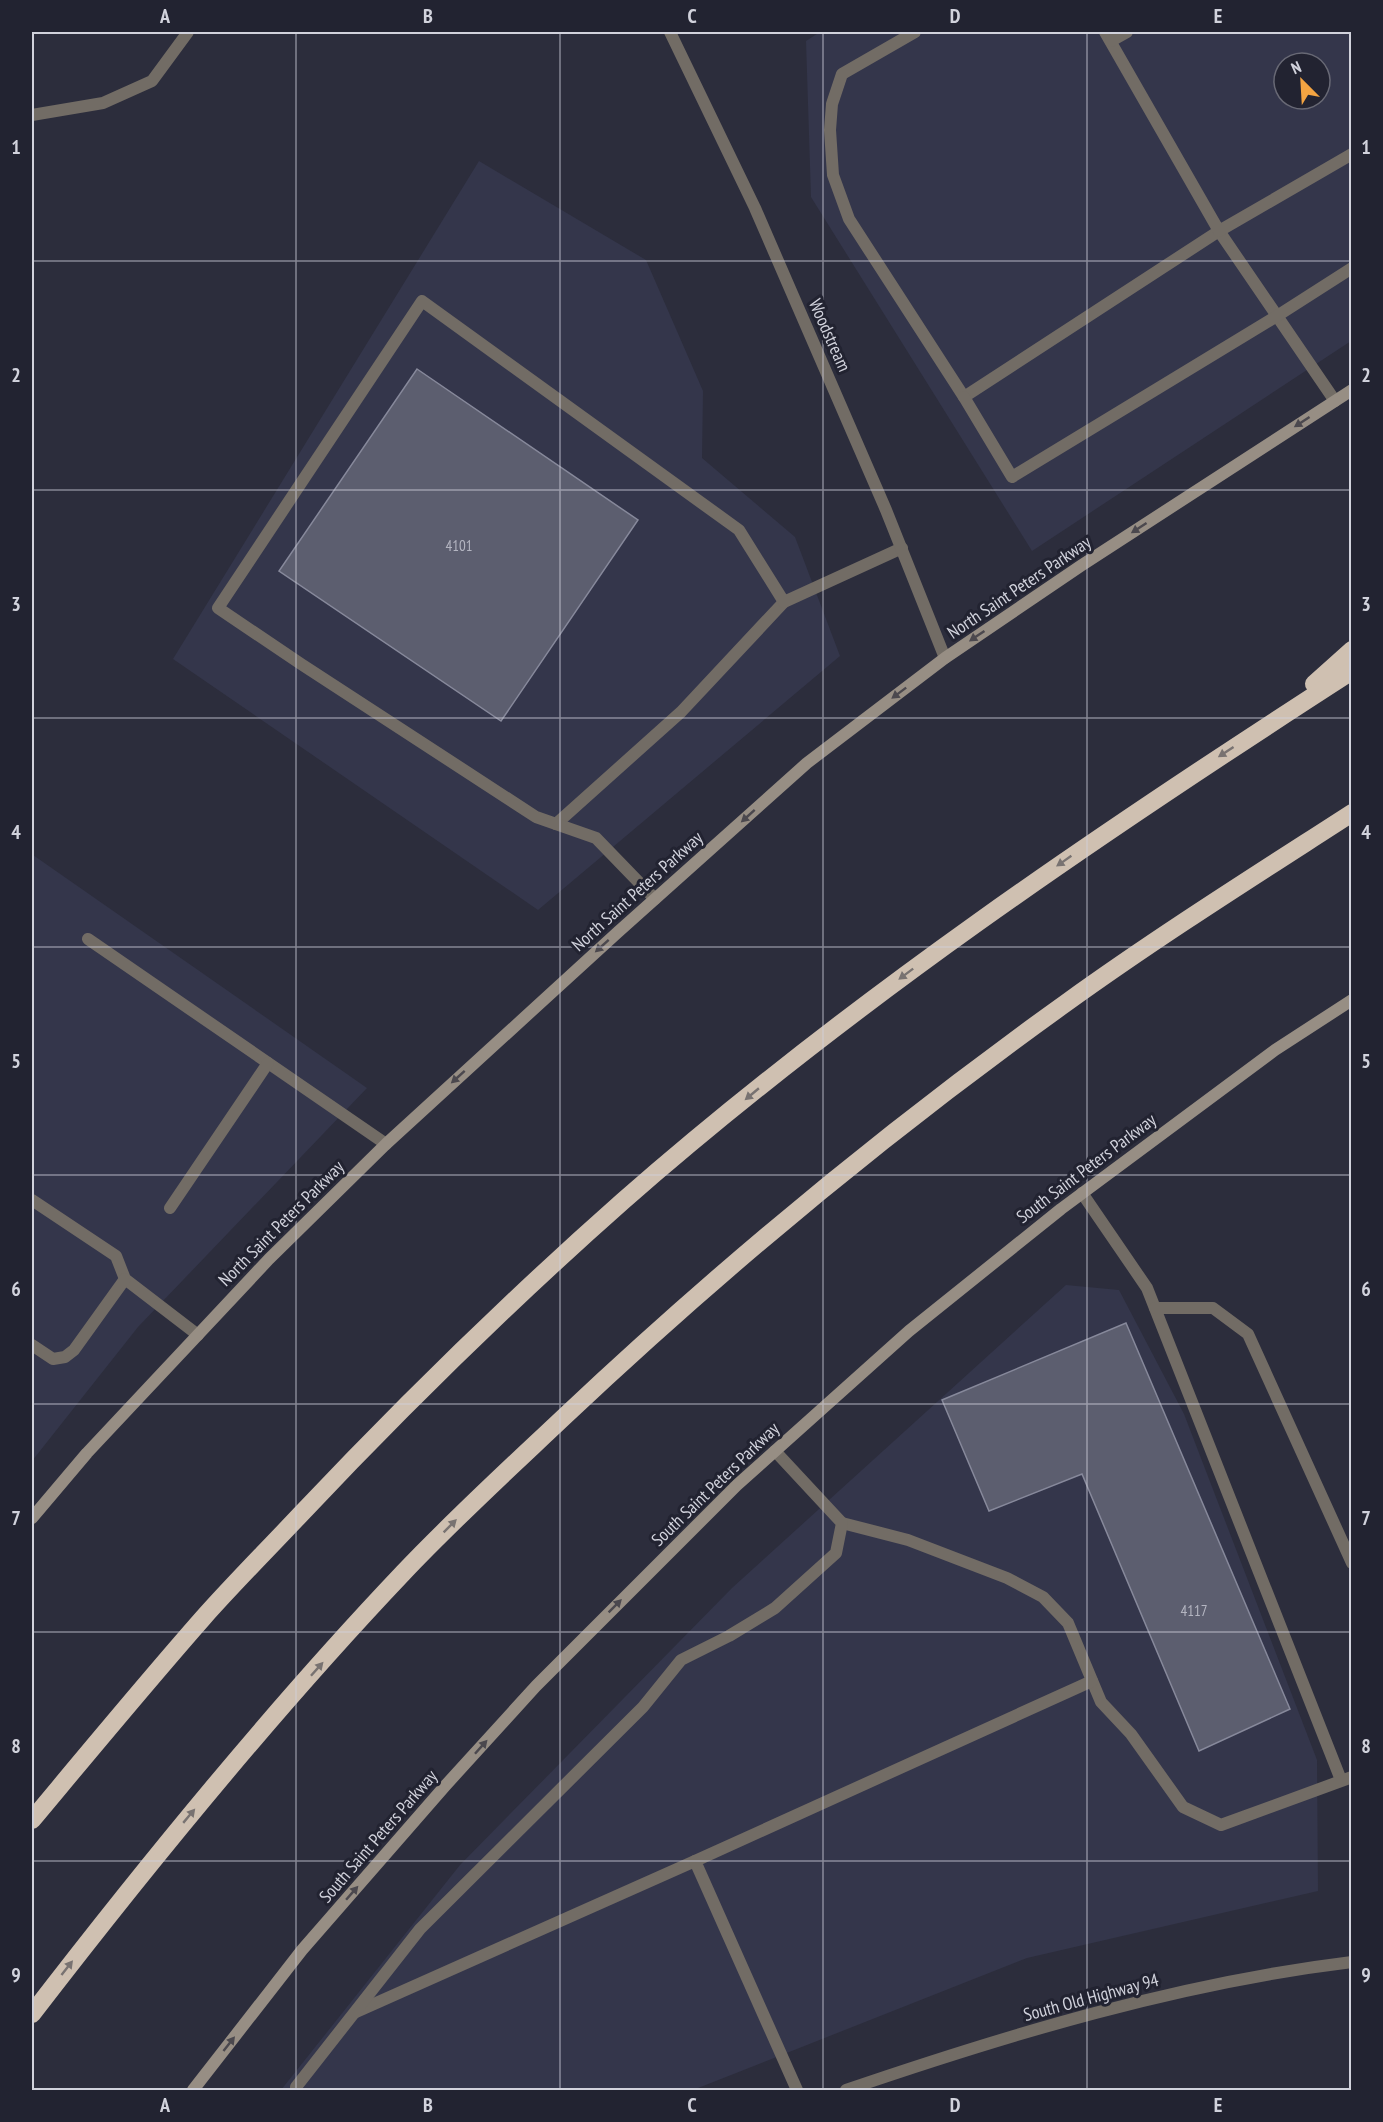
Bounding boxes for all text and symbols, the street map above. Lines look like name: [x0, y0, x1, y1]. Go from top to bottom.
text: A: [159, 3, 171, 29]
text: B: [423, 3, 433, 29]
text: C: [687, 3, 697, 29]
text: D: [950, 3, 961, 29]
text: E: [1214, 3, 1222, 29]
north arrow: [1272, 51, 1332, 111]
text: N: [1288, 56, 1304, 78]
text: 1: [11, 134, 21, 160]
text: 1: [1361, 134, 1371, 160]
street label: Woodstream: [804, 295, 856, 375]
text: 2: [11, 362, 21, 388]
text: 2: [1361, 362, 1371, 388]
one-way arrow: [1294, 416, 1310, 427]
one-way arrow: [1131, 522, 1147, 533]
street label: North Saint Peters Parkway: [943, 530, 1095, 644]
house number: 4101: [445, 536, 473, 555]
text: 3: [11, 591, 21, 617]
text: 3: [1361, 591, 1371, 617]
one-way arrow: [969, 630, 985, 642]
one-way arrow: [891, 687, 907, 699]
one-way arrow: [1218, 746, 1234, 757]
one-way arrow: [741, 809, 756, 822]
text: 4: [11, 819, 21, 845]
text: 4: [1361, 819, 1371, 845]
street label: North Saint Peters Parkway: [567, 826, 707, 956]
one-way arrow: [1057, 855, 1073, 867]
one-way arrow: [595, 939, 610, 953]
one-way arrow: [898, 968, 913, 980]
text: 5: [11, 1048, 21, 1074]
text: 5: [1361, 1048, 1371, 1074]
one-way arrow: [451, 1070, 466, 1083]
one-way arrow: [745, 1087, 760, 1100]
street label: South Saint Peters Parkway: [1012, 1108, 1161, 1228]
street label: North Saint Peters Parkway: [213, 1155, 349, 1291]
text: 6: [11, 1276, 21, 1302]
text: 6: [1361, 1276, 1371, 1302]
street label: South Saint Peters Parkway: [646, 1417, 784, 1551]
text: 7: [11, 1505, 21, 1531]
text: 7: [1361, 1505, 1371, 1531]
one-way arrow: [443, 1520, 457, 1534]
one-way arrow: [608, 1599, 622, 1613]
house number: 4117: [1180, 1601, 1208, 1620]
one-way arrow: [310, 1661, 324, 1676]
text: 8: [11, 1733, 21, 1759]
text: 8: [1361, 1733, 1371, 1759]
one-way arrow: [474, 1740, 487, 1755]
street label: South Saint Peters Parkway: [314, 1765, 442, 1907]
one-way arrow: [183, 1808, 196, 1824]
one-way arrow: [345, 1886, 358, 1901]
one-way arrow: [61, 1960, 74, 1976]
text: 9: [11, 1962, 21, 1988]
text: 9: [1361, 1962, 1371, 1988]
street label: South Old Highway 94: [1021, 1968, 1161, 2026]
one-way arrow: [223, 2037, 235, 2053]
text: A: [159, 2092, 171, 2118]
text: B: [423, 2092, 433, 2118]
text: C: [687, 2092, 697, 2118]
text: D: [950, 2092, 961, 2118]
text: E: [1214, 2092, 1222, 2118]

